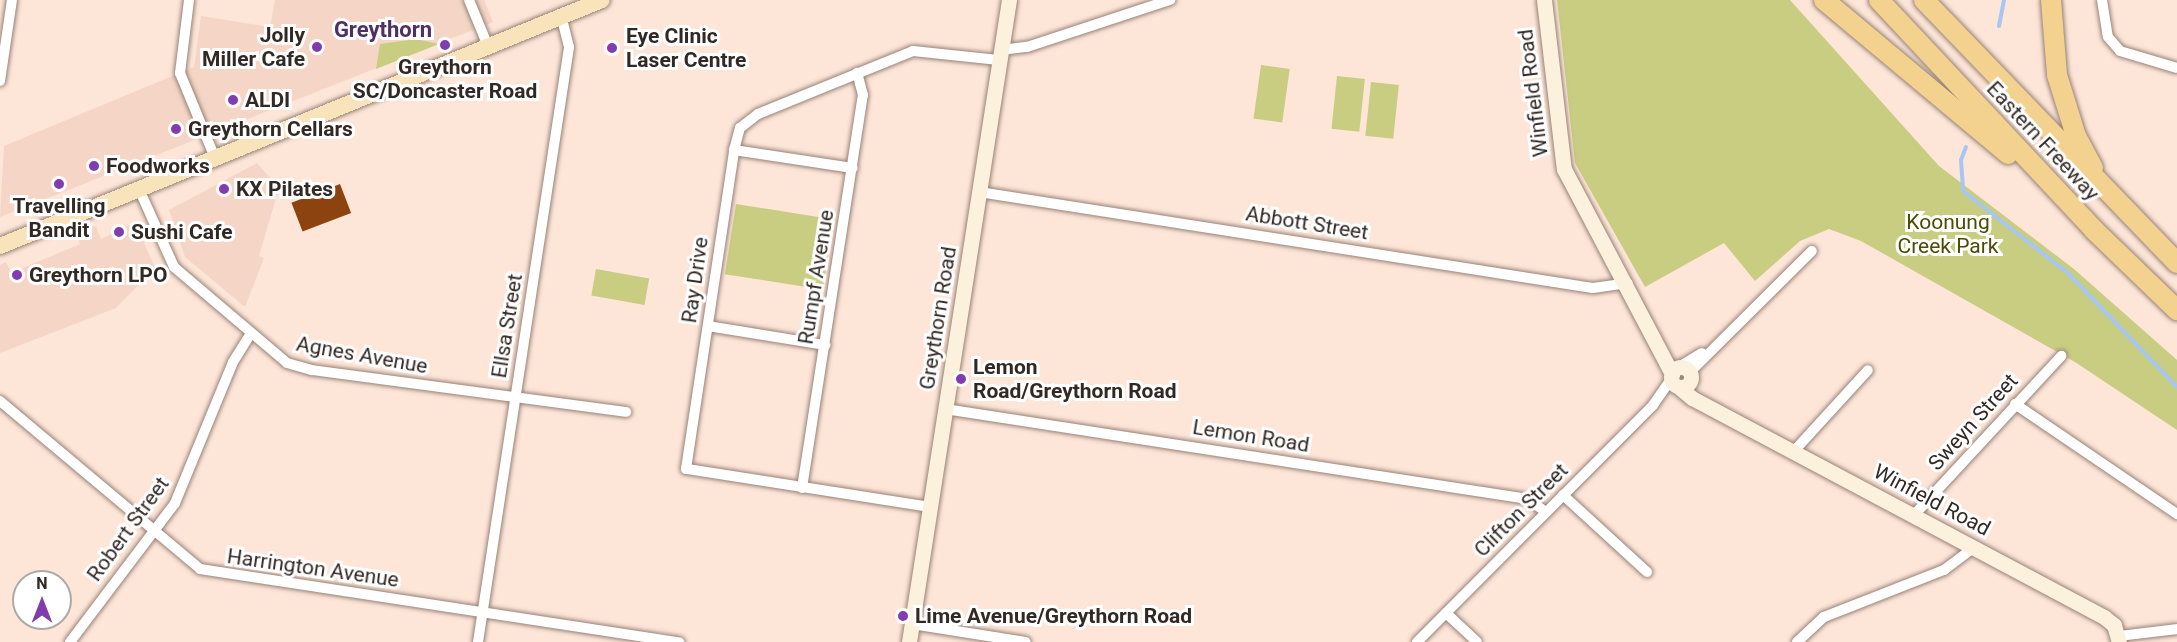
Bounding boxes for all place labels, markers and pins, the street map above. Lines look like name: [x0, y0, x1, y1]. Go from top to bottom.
place label: Jolly Miller Cafe: [202, 22, 305, 72]
place label: Eye Clinic Laser Centre: [626, 23, 746, 73]
marker: Greythorn SC/Doncaster Road: [438, 38, 452, 52]
marker: Eye Clinic Laser Centre: [603, 39, 621, 57]
marker: Jolly Miller Cafe: [310, 40, 324, 54]
place label: Greythorn SC/Doncaster Road: [353, 54, 537, 104]
place label: ALDI: [245, 87, 290, 113]
marker: ALDI: [226, 93, 240, 107]
place label: Greythorn Cellars: [188, 116, 353, 142]
marker: Greythorn Cellars: [169, 122, 183, 136]
place label: Foodworks: [106, 153, 210, 179]
marker: Foodworks: [87, 159, 101, 173]
place label: KX Pilates: [236, 176, 333, 202]
marker: Travelling Bandit: [52, 177, 66, 191]
marker: KX Pilates: [217, 182, 231, 196]
place label: Travelling Bandit: [12, 193, 106, 243]
place label: Sushi Cafe: [131, 219, 233, 245]
marker: Sushi Cafe: [112, 225, 126, 239]
place label: Greythorn LPO: [29, 262, 167, 288]
marker: Greythorn LPO: [10, 268, 24, 282]
place label: Lemon Road/Greythorn Road: [973, 354, 1177, 404]
marker: Lemon Road/Greythorn Road: [954, 372, 968, 386]
place label: Lime Avenue/Greythorn Road: [915, 603, 1192, 629]
marker: Lime Avenue/Greythorn Road: [896, 609, 910, 623]

